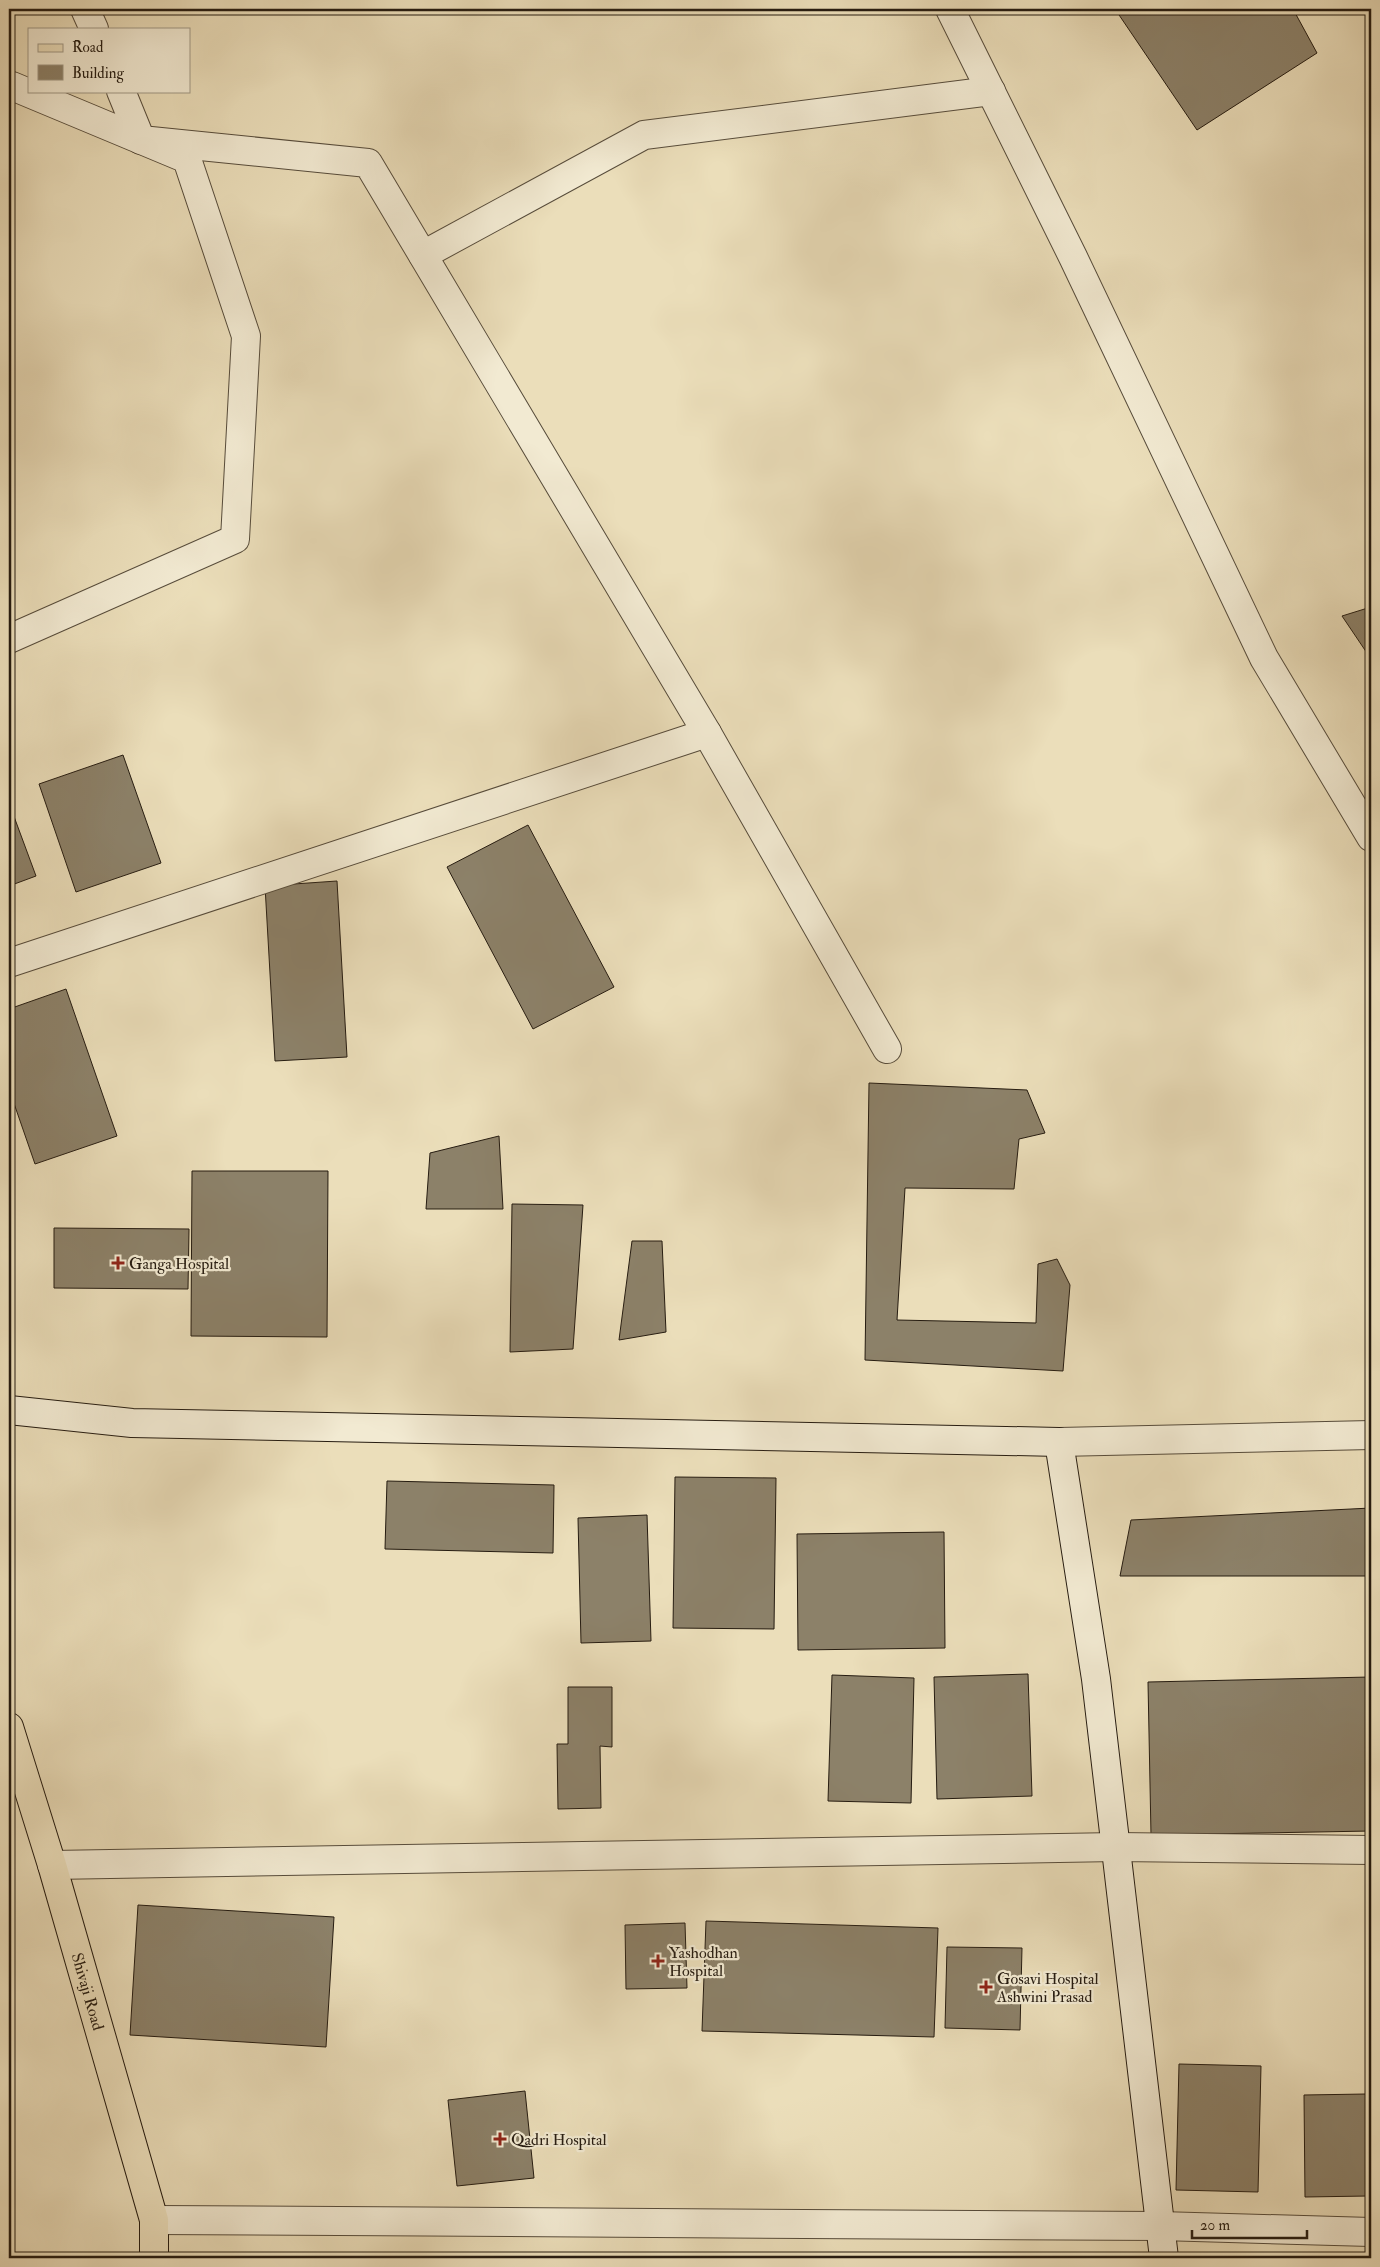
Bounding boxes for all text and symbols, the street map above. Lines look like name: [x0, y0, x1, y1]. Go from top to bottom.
legend: [28, 28, 190, 92]
text: Road: [72, 38, 104, 57]
text: Building: [72, 64, 124, 83]
place label: Ganga Hospital: [129, 1254, 229, 1275]
marker: Ganga Hospital: [111, 1256, 125, 1270]
place label: Yashodhan Hospital: [669, 1943, 738, 1982]
street label: Shivaji Road: [67, 1951, 108, 2033]
marker: Yashodhan Hospital: [651, 1954, 665, 1968]
place label: Gosavi Hospital Ashwini Prasad: [996, 1969, 1099, 2007]
marker: Gosavi Hospital Ashwini Prasad: [979, 1980, 993, 1994]
place label: Qadri Hospital: [511, 2130, 607, 2151]
marker: Qadri Hospital: [493, 2132, 507, 2146]
scale bar: [1192, 2207, 1308, 2239]
text: 20 m: [1200, 2216, 1230, 2235]

